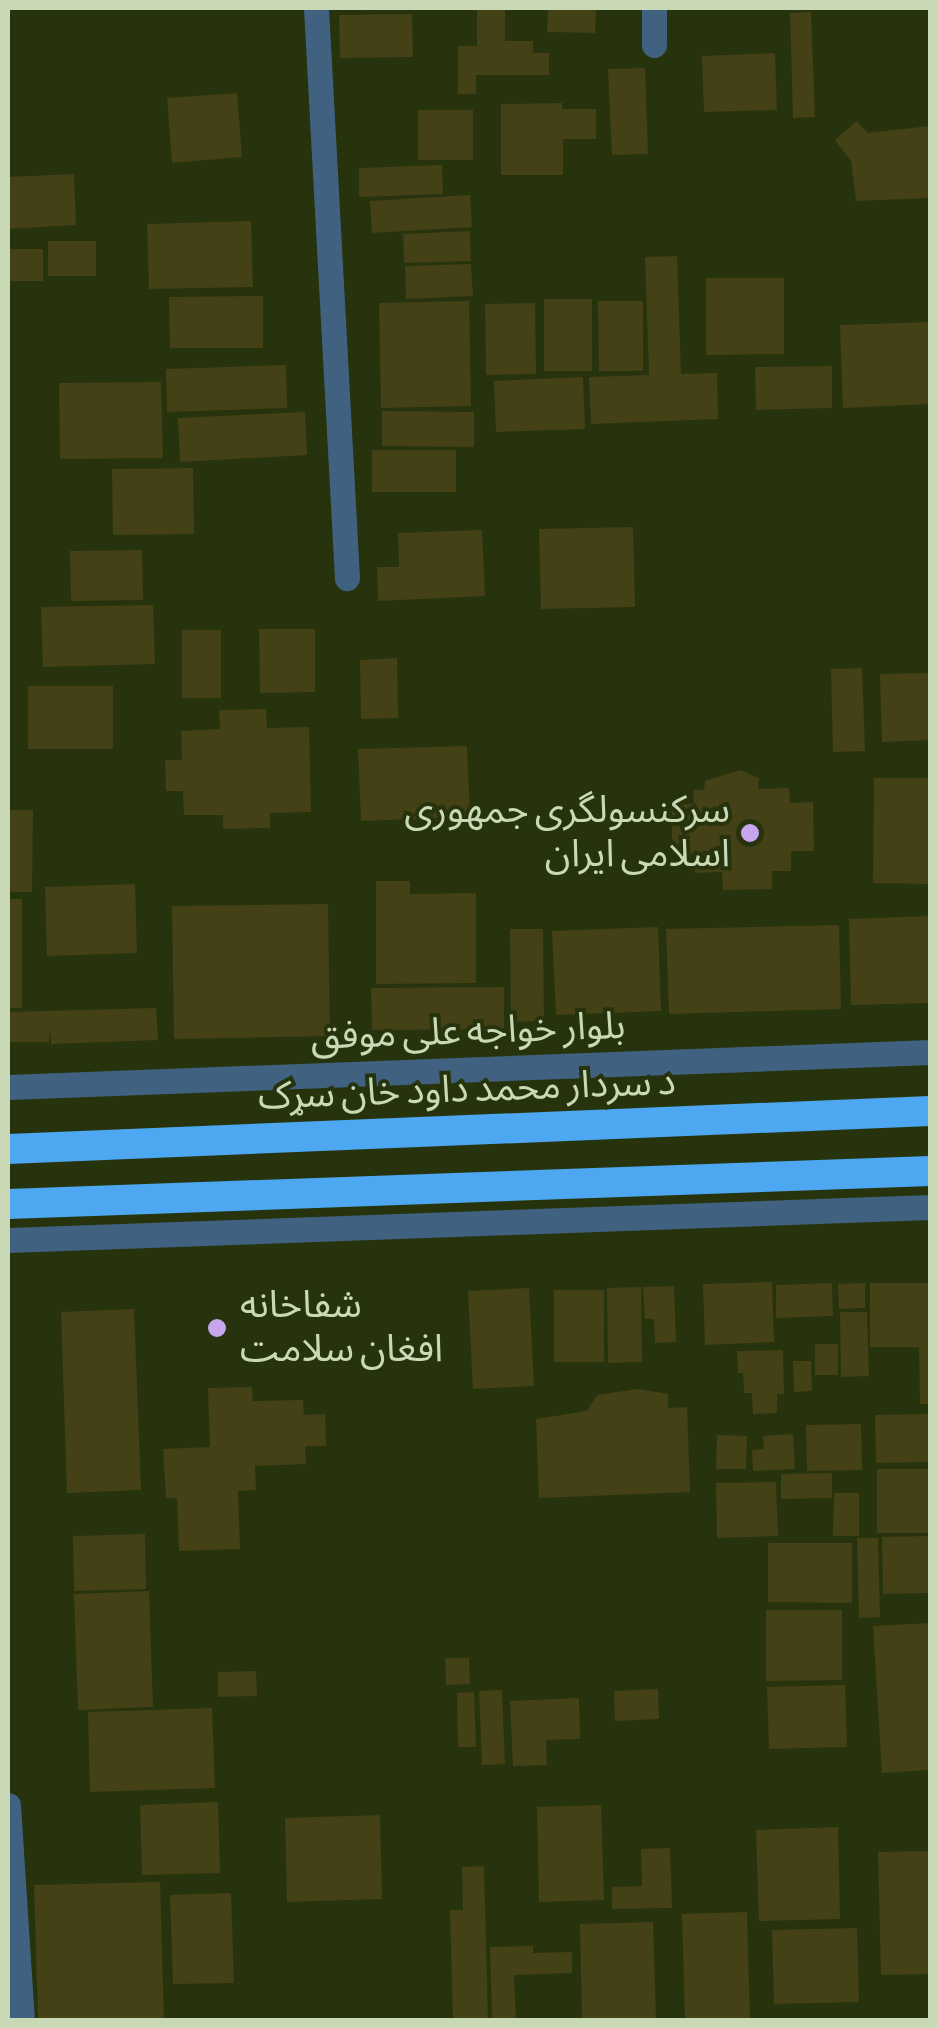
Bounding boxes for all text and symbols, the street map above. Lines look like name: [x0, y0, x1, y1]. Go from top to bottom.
place label: سرکنسولگری جمهوری اسلامی ایران: [404, 788, 730, 878]
marker: سرکنسولگری جمهوری اسلامی ایران: [739, 822, 761, 844]
street label: بلوار خواجه علی موفق: [310, 1004, 626, 1060]
street label: د سردار محمد داود خان سړک: [257, 1060, 677, 1120]
place label: شفاخانه افغان سلامت: [240, 1283, 443, 1372]
marker: شفاخانه افغان سلامت: [204, 1315, 230, 1341]

